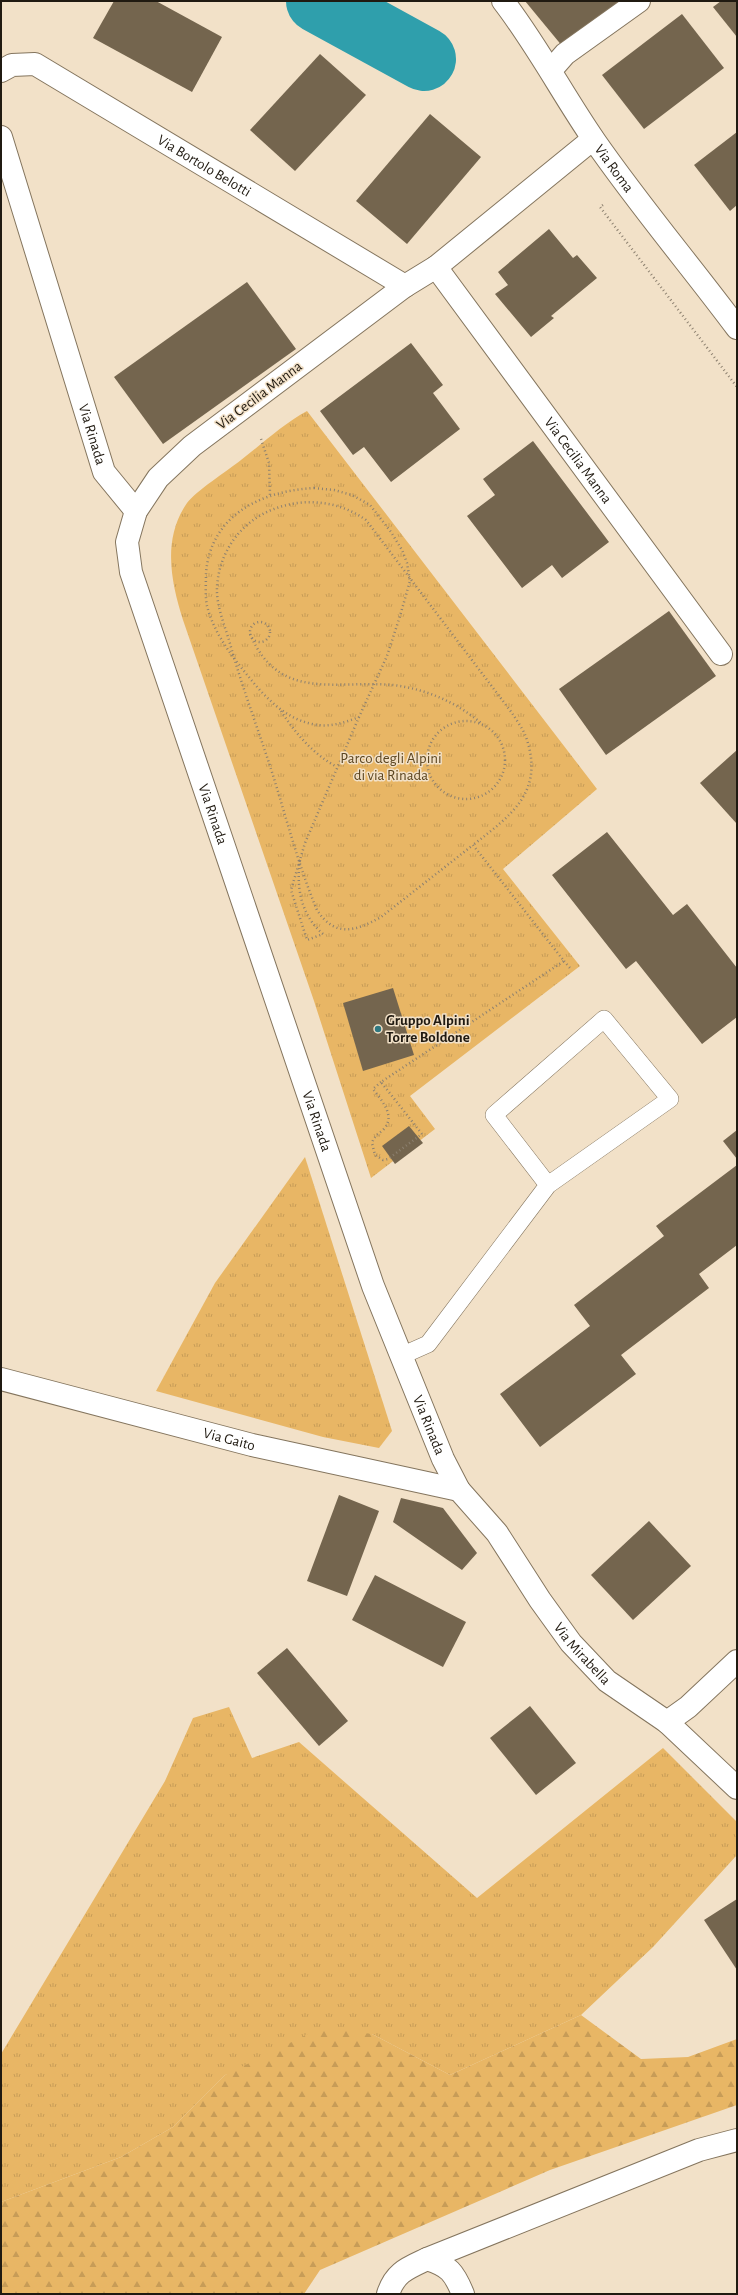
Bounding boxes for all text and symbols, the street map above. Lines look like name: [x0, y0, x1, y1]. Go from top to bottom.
street label: Via Bortolo Belotti: [155, 132, 253, 200]
street label: Via Roma: [592, 142, 636, 195]
street label: Via Cecilia Manna: [214, 358, 305, 432]
street label: Via Rinada: [76, 402, 108, 467]
street label: Via Cecilia Manna: [541, 415, 615, 506]
park label: Parco degli Alpini di via Rinada: [340, 751, 442, 783]
street label: Via Rinada: [195, 782, 230, 847]
place label: Gruppo Alpini Torre Boldone: [386, 1013, 470, 1045]
marker: Gruppo Alpini Torre Boldone: [373, 1024, 383, 1034]
street label: Via Rinada: [299, 1089, 334, 1154]
street label: Via Rinada: [410, 1393, 448, 1457]
street label: Via Gaito: [202, 1426, 257, 1453]
street label: Via Mirabella: [551, 1620, 613, 1688]

